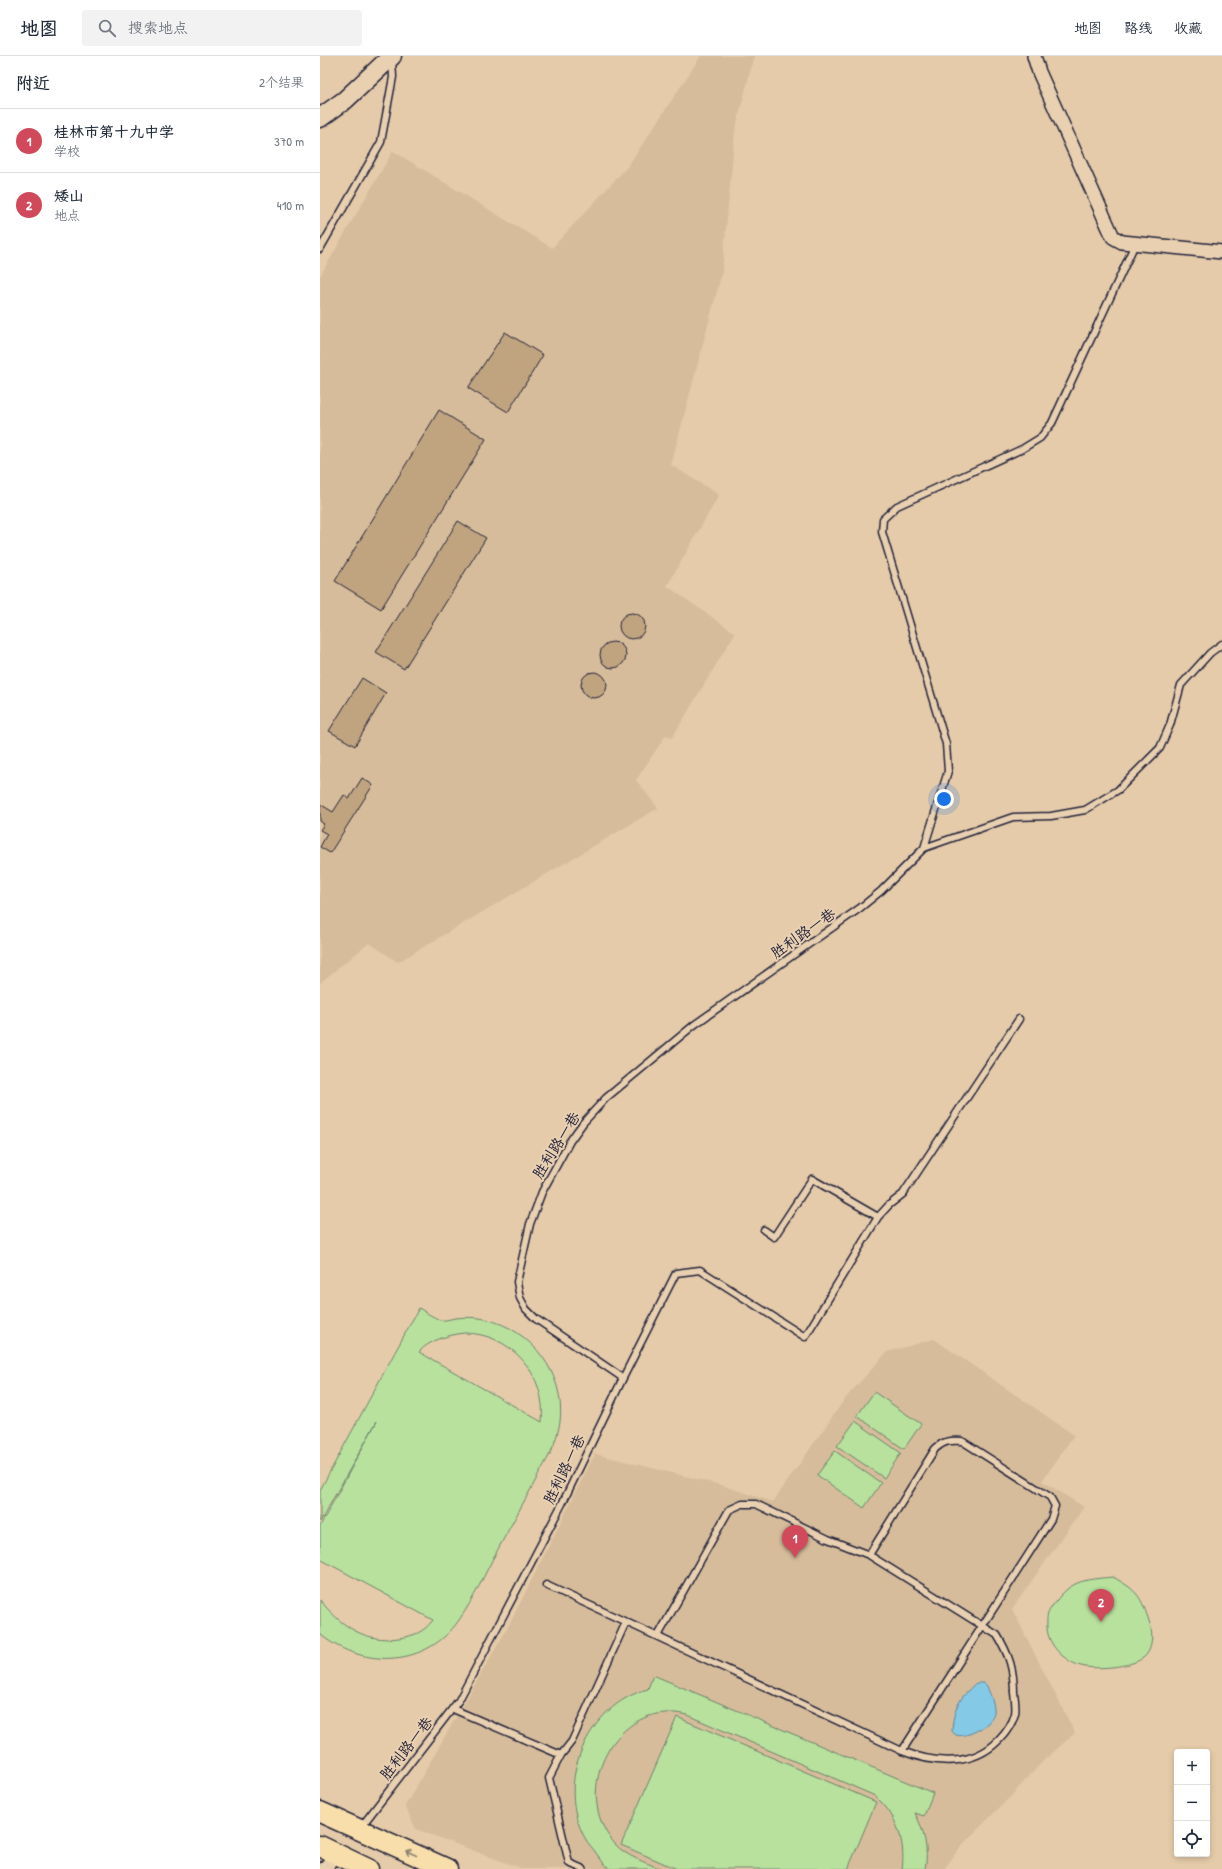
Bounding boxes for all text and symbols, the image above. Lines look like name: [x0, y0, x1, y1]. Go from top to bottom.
search box: [82, 10, 362, 46]
text: 地图: [20, 15, 58, 41]
icon: search: [96, 17, 118, 39]
text: 搜索地点: [128, 17, 188, 38]
text: 地图: [1074, 18, 1102, 37]
text: 路线: [1124, 18, 1152, 37]
text: 收藏: [1174, 18, 1202, 37]
text: 附近: [16, 71, 50, 94]
text: 2个结果: [259, 73, 304, 91]
text: 桂林市第十九中学: [54, 121, 174, 142]
text: 1: [27, 132, 31, 150]
text: 370 m: [274, 132, 304, 150]
text: 学校: [54, 142, 80, 160]
text: 矮山: [54, 185, 84, 206]
text: 2: [26, 196, 32, 214]
text: 410 m: [277, 196, 304, 214]
text: 地点: [54, 206, 80, 224]
your location: [934, 789, 954, 809]
street label: 胜利路一巷: [766, 903, 840, 963]
street label: 胜利路一巷: [527, 1108, 585, 1182]
street label: 胜利路一巷: [538, 1431, 590, 1507]
pin: 1: [782, 1525, 808, 1558]
pin: 2: [1088, 1589, 1114, 1622]
street label: 胜利路一巷: [375, 1712, 437, 1784]
map controls: [1174, 1749, 1210, 1857]
button: +: [1174, 1749, 1210, 1785]
button: −: [1174, 1785, 1210, 1821]
button: locate: [1174, 1821, 1210, 1857]
one-way arrow: [406, 1849, 418, 1857]

